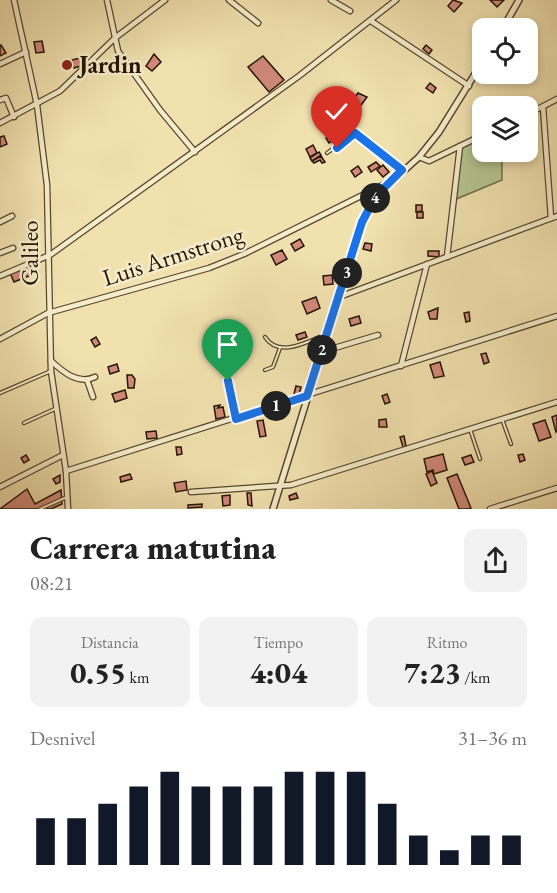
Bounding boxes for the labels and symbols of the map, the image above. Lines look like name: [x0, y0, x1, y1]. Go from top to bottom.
place label: Jardin: [77, 49, 142, 80]
marker: Jardin: [60, 58, 74, 72]
pin: [311, 86, 362, 148]
pin: 4: [360, 183, 390, 213]
street label: Luis Armstrong: [98, 218, 248, 293]
street label: Galileo: [14, 220, 45, 286]
pin: 3: [332, 258, 362, 288]
pin: [202, 319, 253, 381]
pin: 2: [307, 335, 337, 365]
pin: 1: [261, 391, 291, 421]

